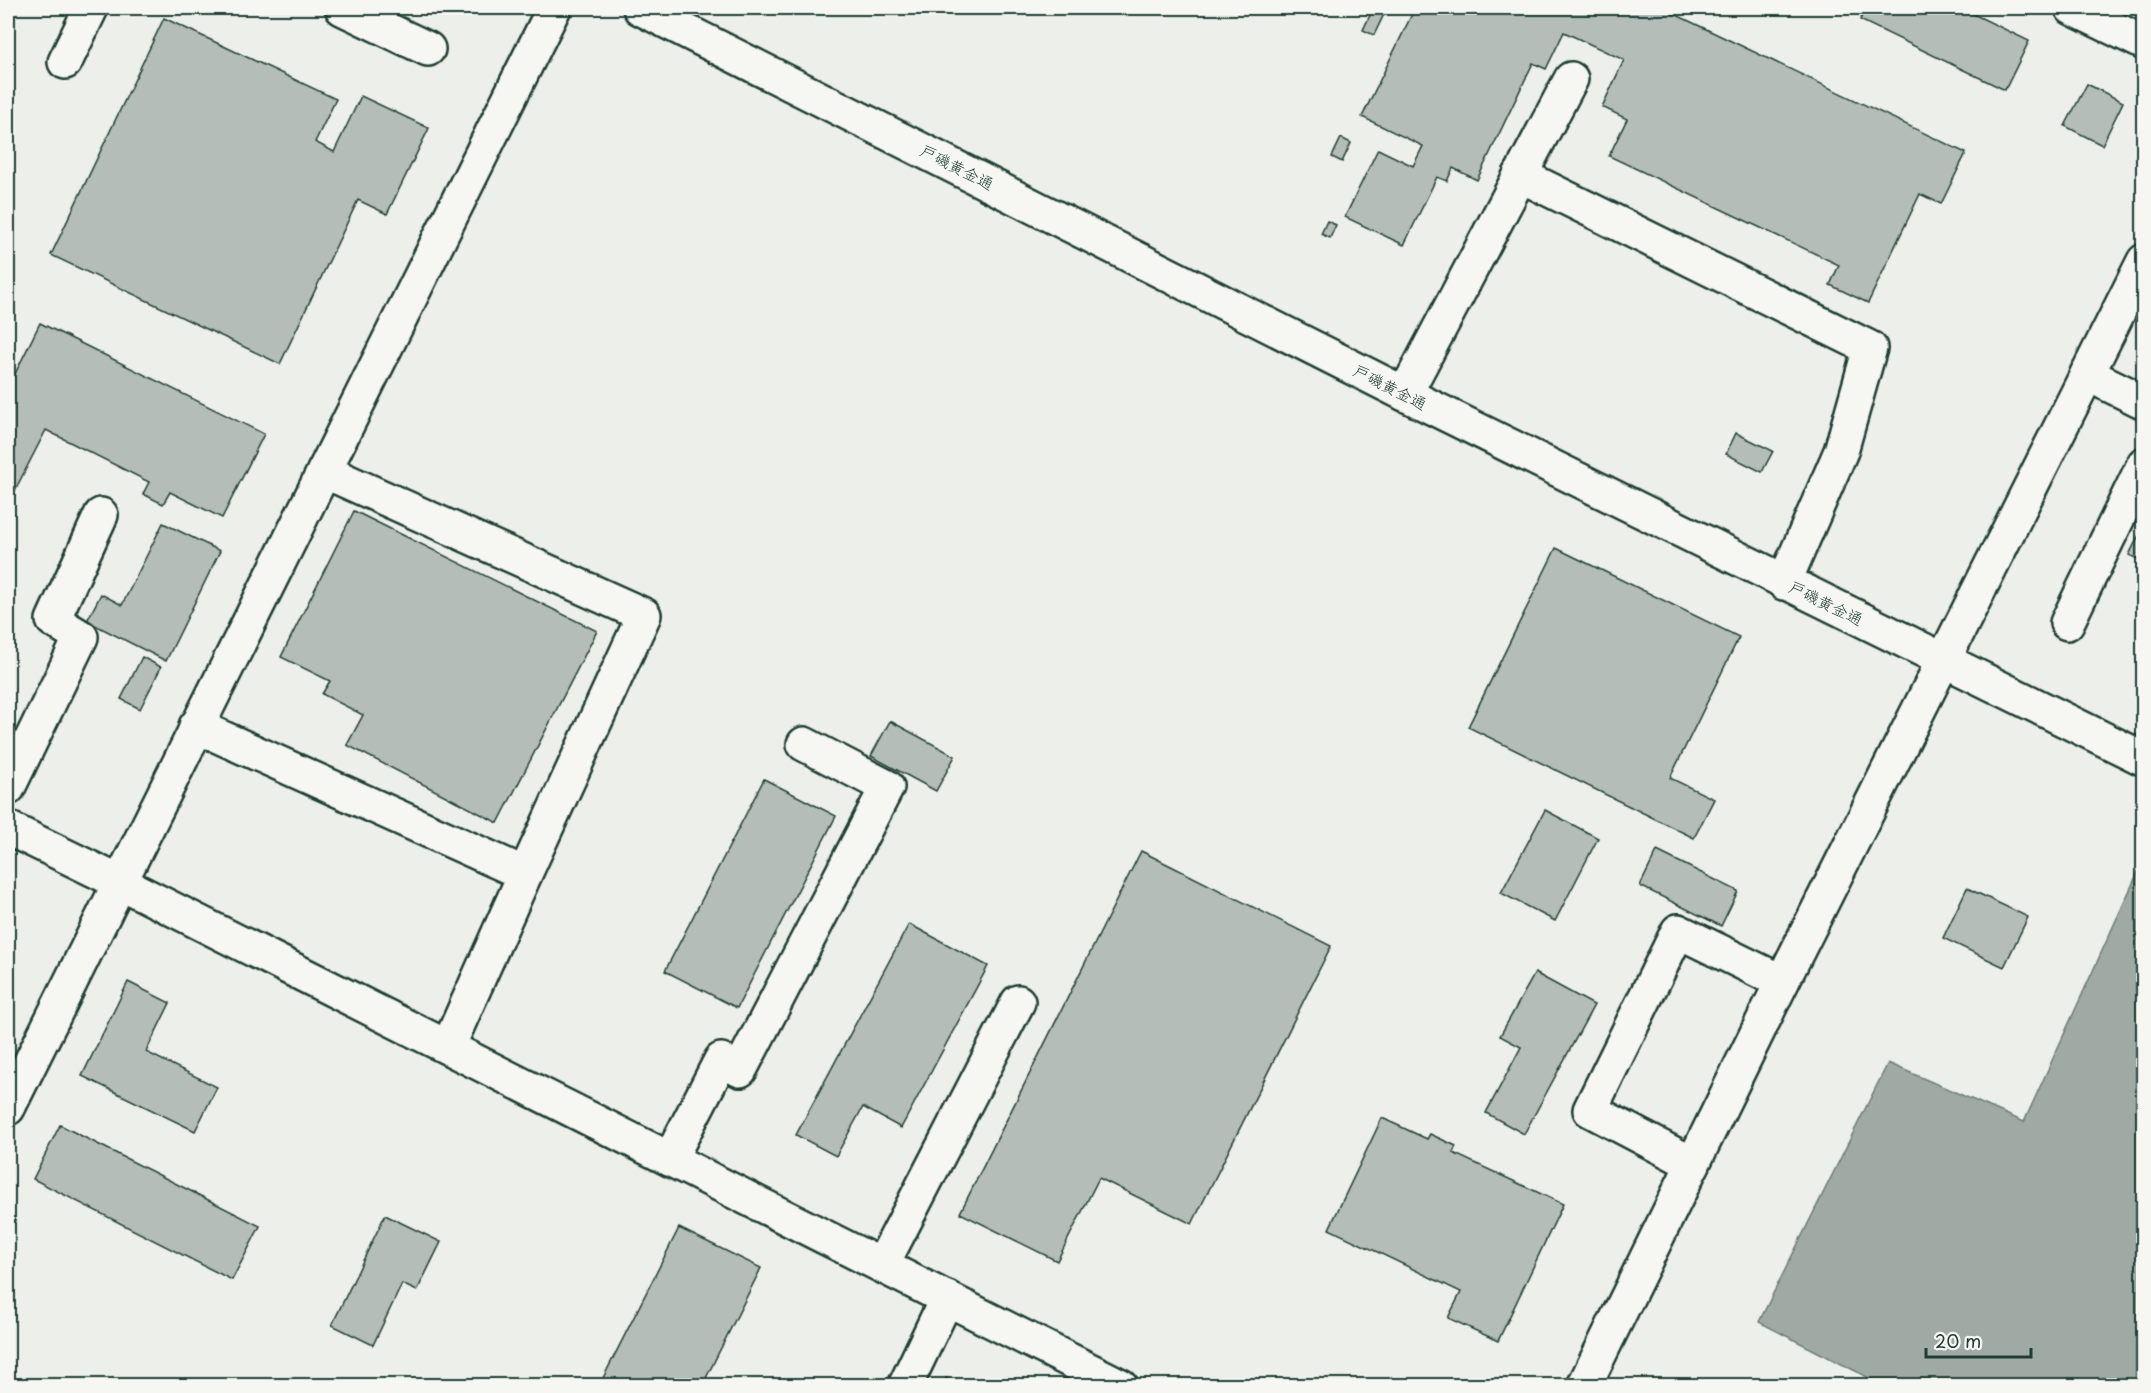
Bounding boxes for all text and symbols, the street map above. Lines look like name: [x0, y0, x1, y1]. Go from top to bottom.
street label: 戸磯黄金通: [916, 137, 999, 195]
street label: 戸磯黄金通: [1349, 357, 1432, 415]
street label: 戸磯黄金通: [1785, 574, 1868, 630]
scale bar: [1926, 1321, 2031, 1359]
text: 20 m: [1935, 1327, 1981, 1354]

